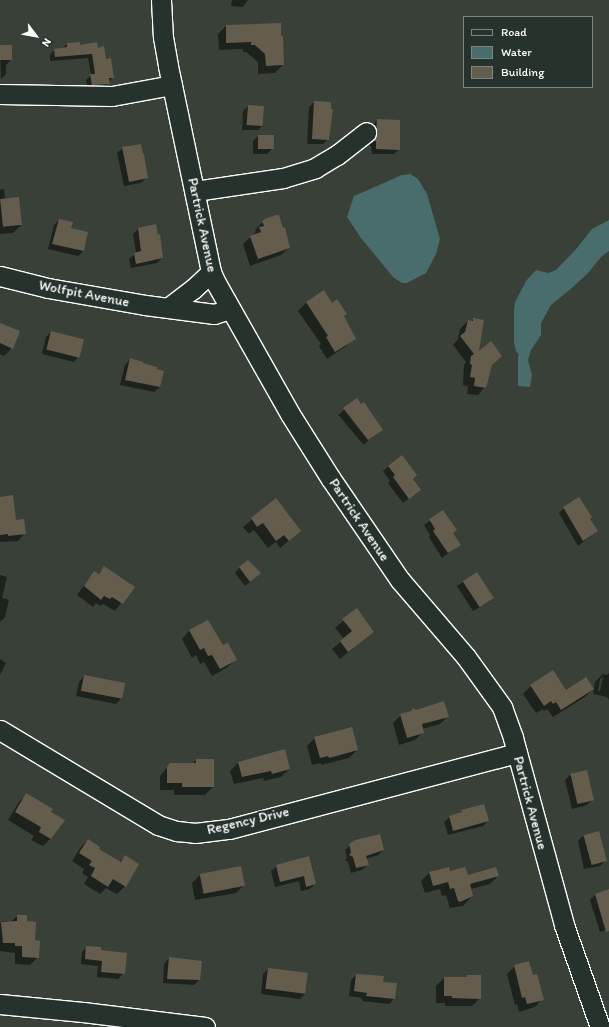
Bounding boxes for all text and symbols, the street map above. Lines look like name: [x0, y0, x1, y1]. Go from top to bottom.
north arrow: [16, 16, 56, 56]
legend: [463, 16, 593, 88]
text: Road: [501, 25, 527, 39]
text: N: [39, 36, 54, 49]
text: Water: [501, 45, 532, 59]
text: Building: [501, 65, 544, 79]
street label: Partrick Avenue: [184, 177, 220, 273]
street label: Wolfpit Avenue: [38, 277, 130, 311]
street label: Partrick Avenue: [325, 476, 393, 564]
street label: Partrick Avenue: [510, 755, 550, 851]
street label: Regency Drive: [205, 803, 291, 839]

